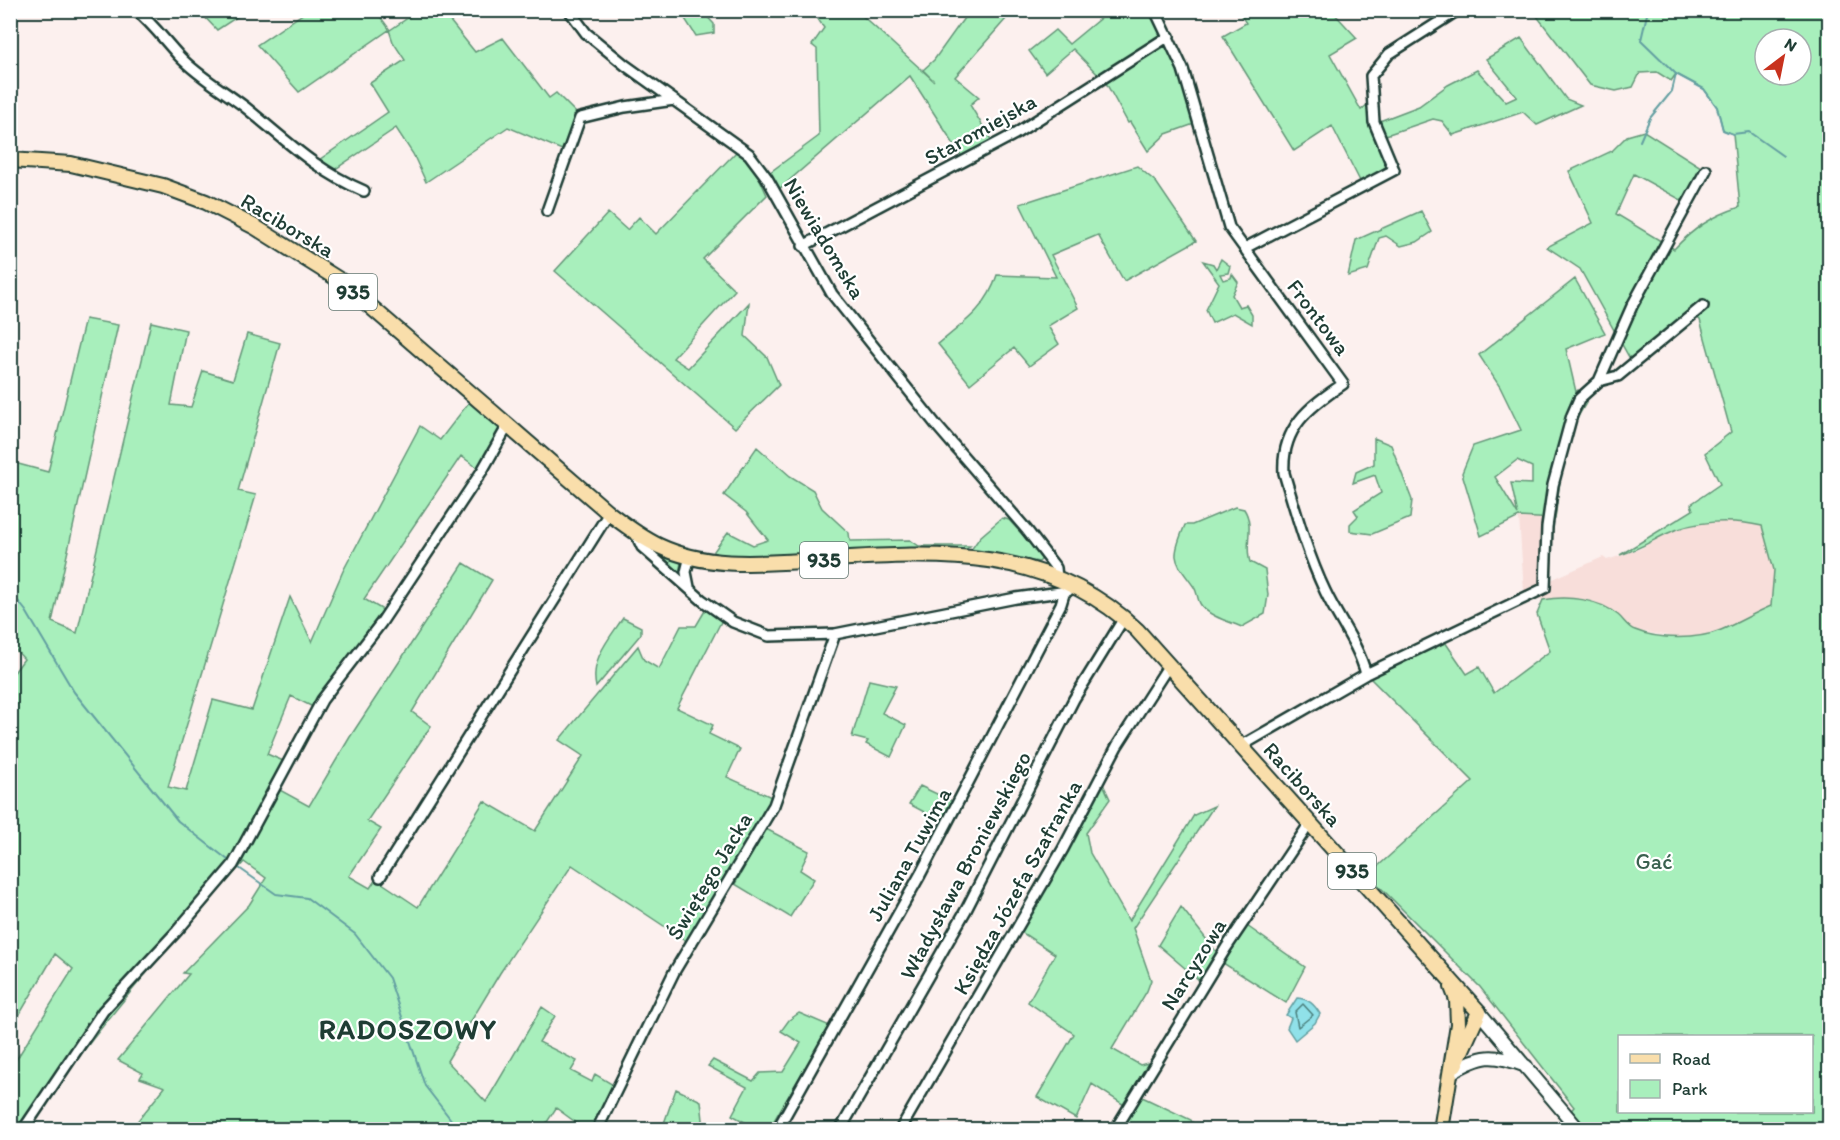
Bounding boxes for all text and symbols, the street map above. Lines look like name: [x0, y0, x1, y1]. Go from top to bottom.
north arrow: [1753, 27, 1813, 87]
text: N: [1781, 34, 1800, 56]
street label: Staromiejska: [920, 88, 1041, 171]
street label: Niewiadomska: [778, 173, 872, 304]
street label: Raciborska: [236, 187, 340, 264]
road number: 935: [329, 274, 377, 310]
street label: Frontowa: [1281, 274, 1356, 361]
road number: 935: [800, 542, 848, 578]
street label: Raciborska: [1258, 736, 1348, 833]
street label: Władysława Broniewskiego: [894, 747, 1037, 984]
street label: Księdza Józefa Szafranka: [947, 775, 1088, 999]
street label: Juliana Tuwima: [861, 782, 958, 926]
street label: Świętego Jacka: [661, 808, 758, 945]
park label: Gać: [1636, 848, 1672, 875]
road number: 935: [1328, 853, 1376, 889]
street label: Narcyzowa: [1155, 913, 1233, 1015]
district label: RADOSZOWY: [319, 1012, 497, 1046]
legend: [1618, 1035, 1813, 1113]
text: Road: [1672, 1048, 1711, 1070]
text: Park: [1672, 1078, 1707, 1100]

